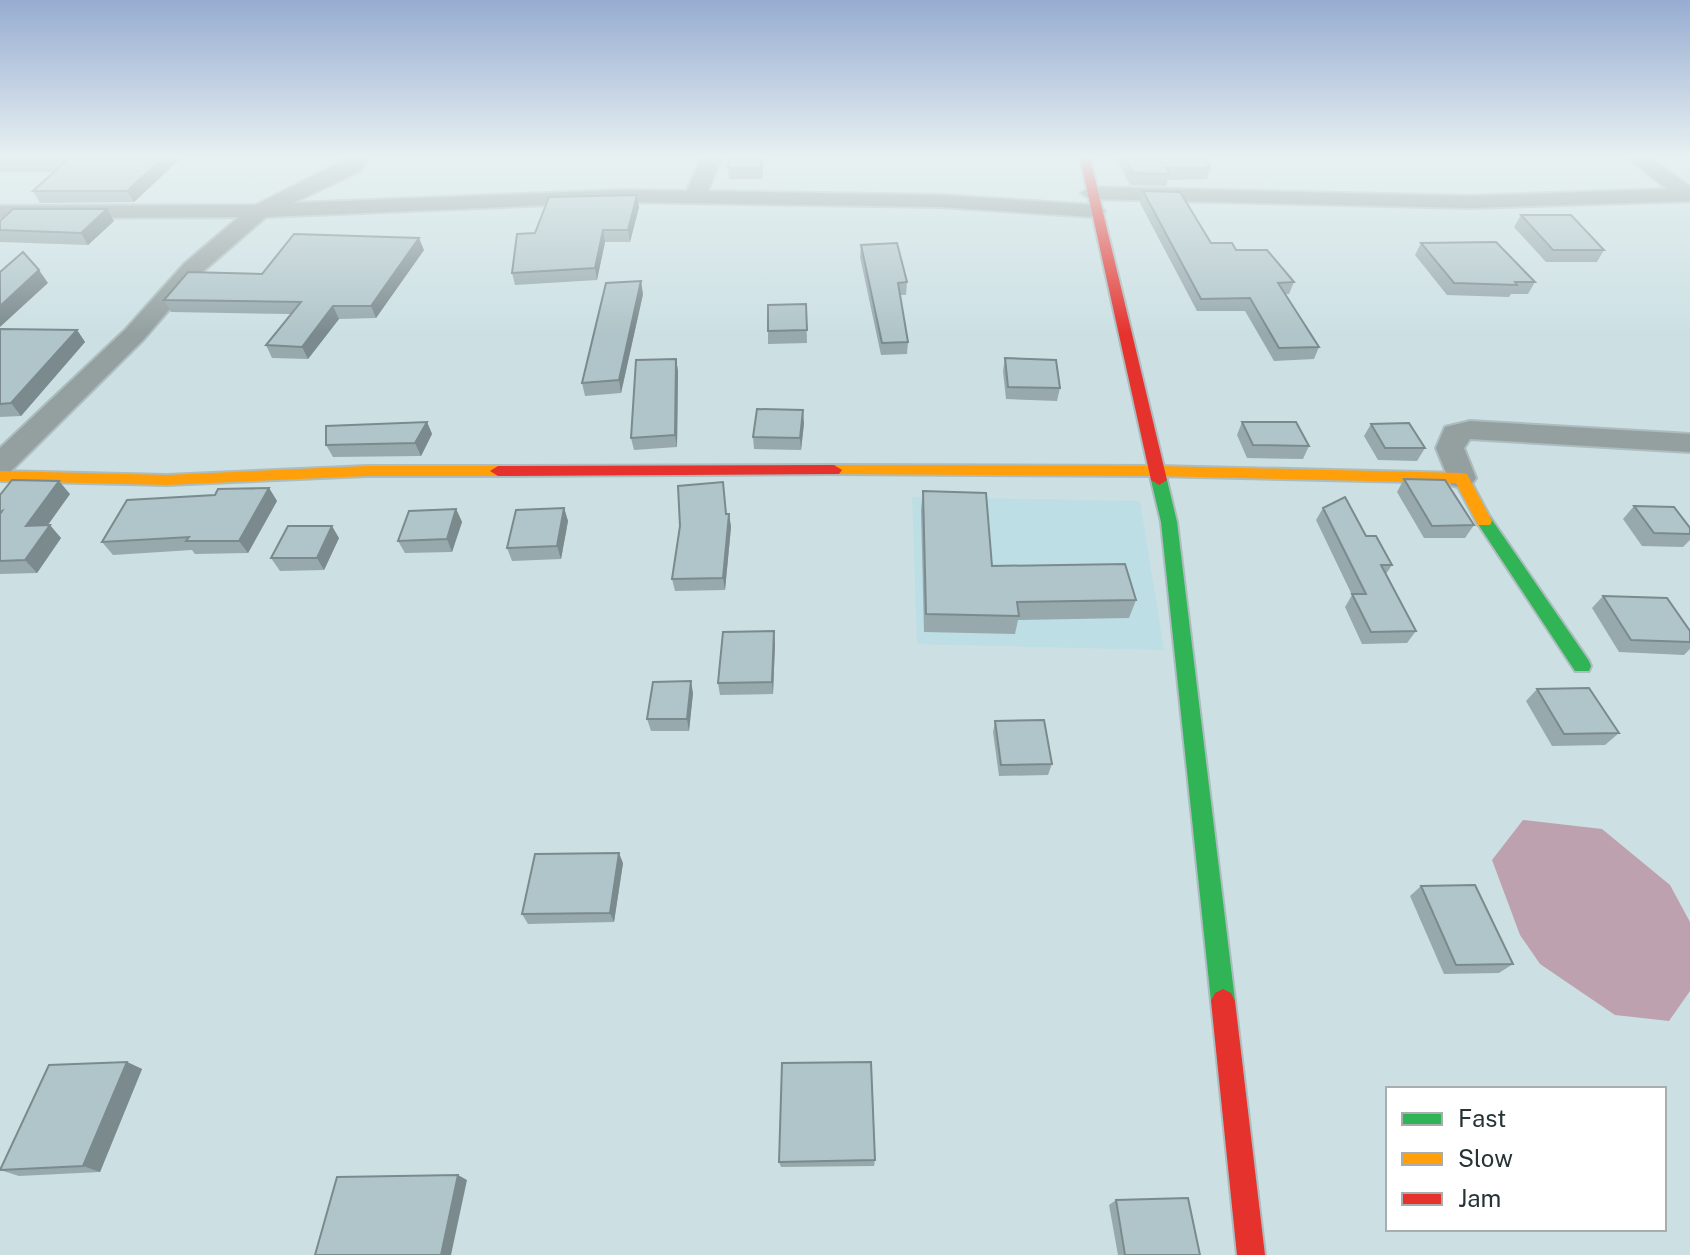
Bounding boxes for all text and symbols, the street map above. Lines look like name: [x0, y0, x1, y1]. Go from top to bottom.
legend: [1386, 1087, 1666, 1231]
text: Fast: [1458, 1104, 1506, 1132]
text: Slow: [1458, 1144, 1513, 1172]
text: Jam: [1458, 1184, 1501, 1212]

